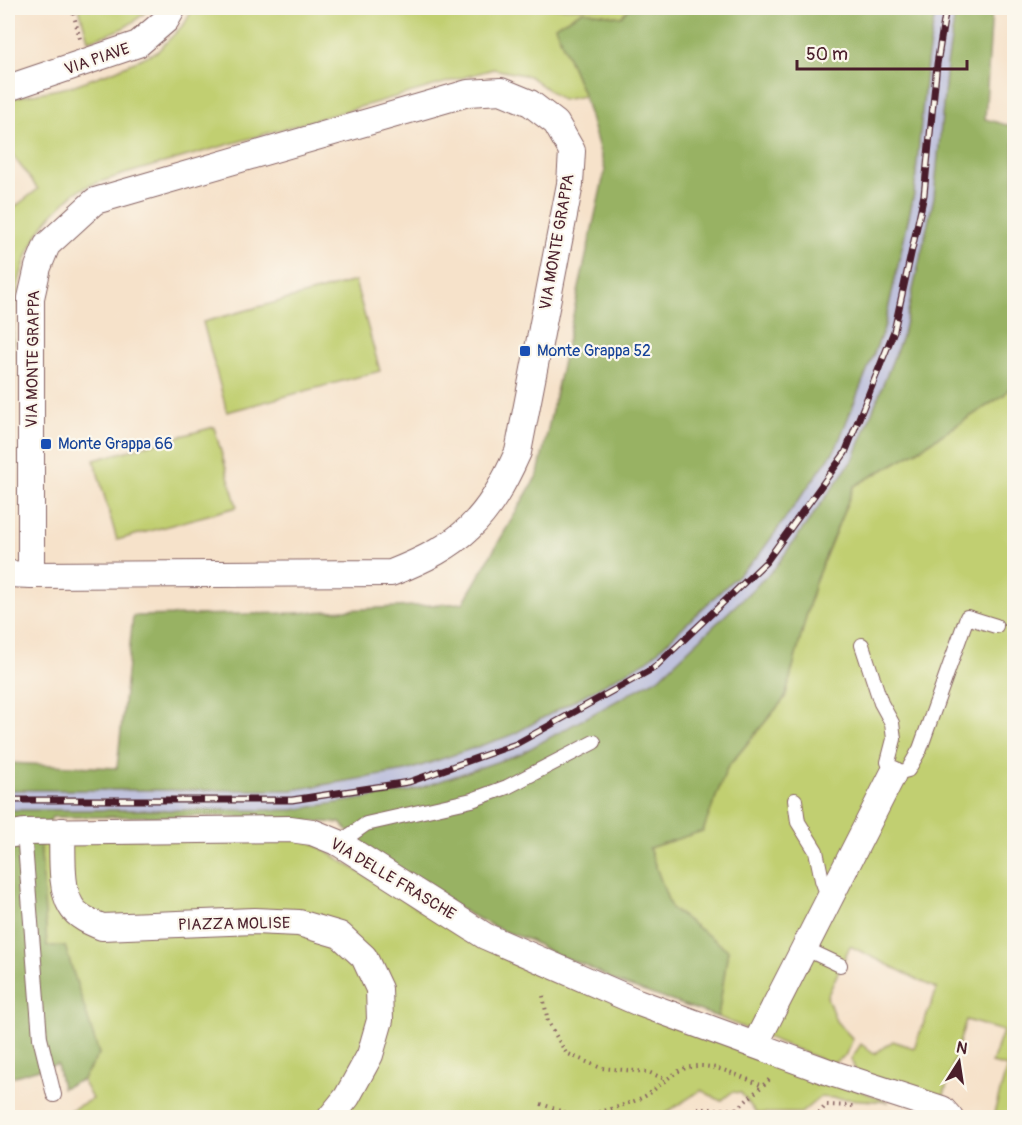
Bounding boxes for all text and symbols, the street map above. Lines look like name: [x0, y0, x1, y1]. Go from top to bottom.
scale bar: [797, 33, 966, 71]
street label: VIA PIAVE: [62, 39, 132, 79]
text: 50 m: [806, 43, 848, 66]
street label: VIA MONTE GRAPPA: [535, 172, 579, 312]
street label: VIA MONTE GRAPPA: [22, 290, 44, 428]
place label: Monte Grappa 52: [537, 341, 651, 361]
marker: Monte Grappa 52: [518, 344, 532, 358]
place label: Monte Grappa 66: [58, 434, 173, 454]
marker: Monte Grappa 66: [39, 437, 53, 451]
street label: VIA DELLE FRASCHE: [327, 834, 459, 924]
street label: PIAZZA MOLISE: [178, 913, 290, 935]
north arrow: [929, 1032, 989, 1092]
text: N: [955, 1037, 969, 1059]

